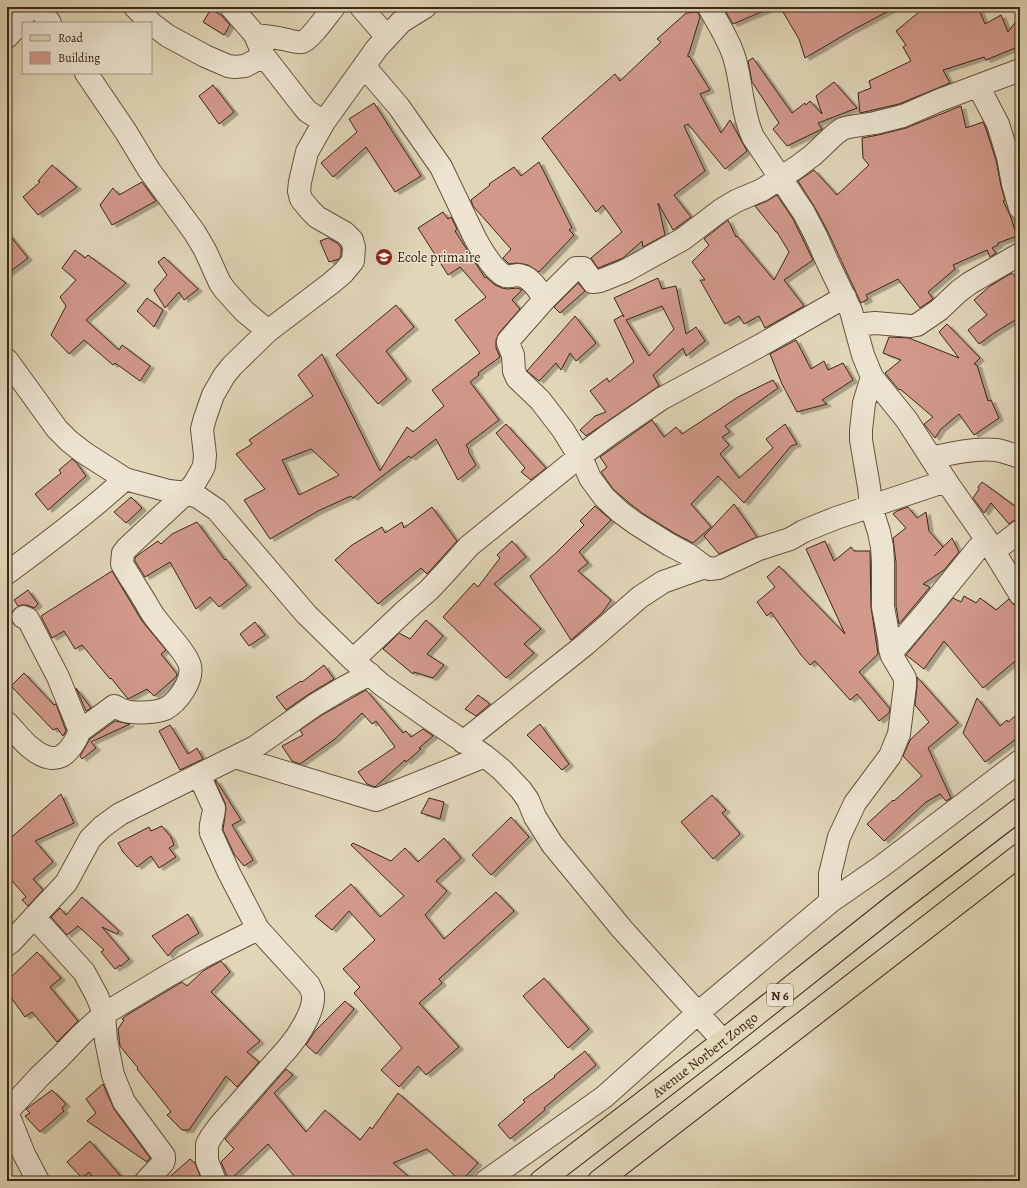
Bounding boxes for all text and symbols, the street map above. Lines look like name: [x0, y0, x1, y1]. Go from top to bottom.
legend: [22, 22, 152, 74]
text: Road: [58, 30, 84, 46]
text: Building: [58, 50, 100, 66]
school or university icon: Ecole primaire: [374, 247, 394, 267]
place label: Ecole primaire: [397, 248, 480, 267]
road number: N 6: [767, 984, 793, 1006]
street label: Avenue Norbert Zongo: [648, 1008, 762, 1103]

